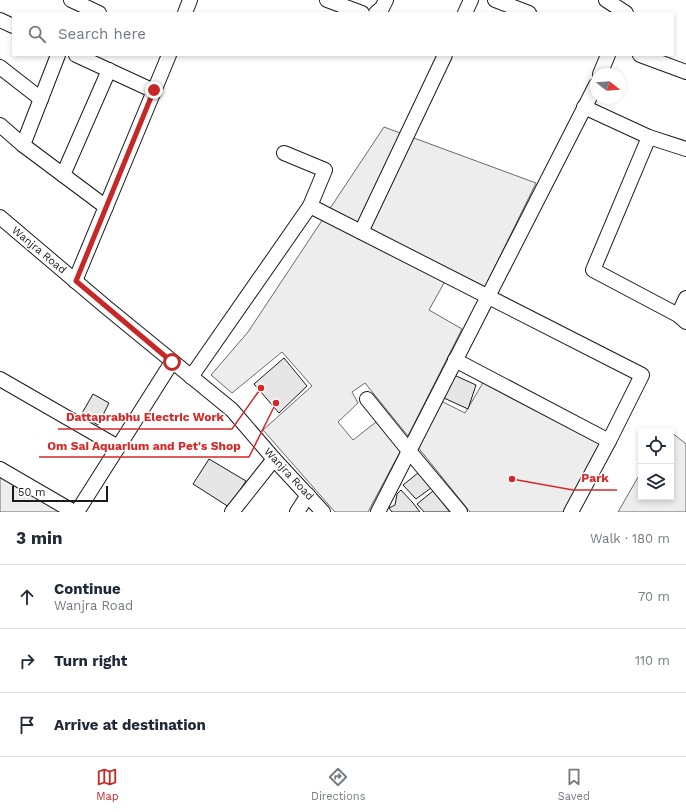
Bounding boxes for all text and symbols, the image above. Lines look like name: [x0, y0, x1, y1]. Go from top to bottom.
search box: [12, 12, 674, 56]
icon: search: [26, 23, 48, 45]
text: Search here: [58, 25, 146, 43]
north arrow: [590, 68, 626, 104]
route end: [145, 81, 163, 99]
street label: Wanjra Road: [9, 223, 69, 277]
route start: [163, 353, 181, 371]
callout: Dattaprabhu Electric Work: [58, 405, 232, 429]
text: Dattaprabhu Electric Work: [66, 410, 225, 424]
map controls: [638, 428, 674, 500]
button: locate: [638, 428, 674, 464]
callout: Om Sai Aquarium and Pet's Shop: [39, 433, 249, 457]
text: Om Sai Aquarium and Pet's Shop: [47, 439, 241, 453]
street label: Wanjra Road: [261, 445, 317, 503]
button: layers: [638, 464, 674, 500]
callout: Park: [573, 466, 617, 490]
text: Park: [581, 471, 609, 485]
scale bar: [12, 484, 108, 503]
text: 50 m: [18, 486, 45, 499]
text: 3 min: [16, 528, 62, 548]
text: Walk · 180 m: [590, 531, 670, 546]
text: Continue: [54, 580, 121, 598]
icon: ahead: [16, 586, 38, 608]
text: 70 m: [638, 589, 670, 604]
text: Wanjra Road: [54, 598, 133, 613]
icon: right: [16, 650, 38, 672]
text: Turn right: [54, 652, 127, 670]
text: 110 m: [635, 653, 670, 668]
icon: arrive: [16, 714, 38, 736]
text: Arrive at destination: [54, 716, 206, 734]
tab: Map: [96, 766, 119, 803]
tab: Directions: [311, 766, 365, 803]
tab: Saved: [558, 766, 590, 803]

